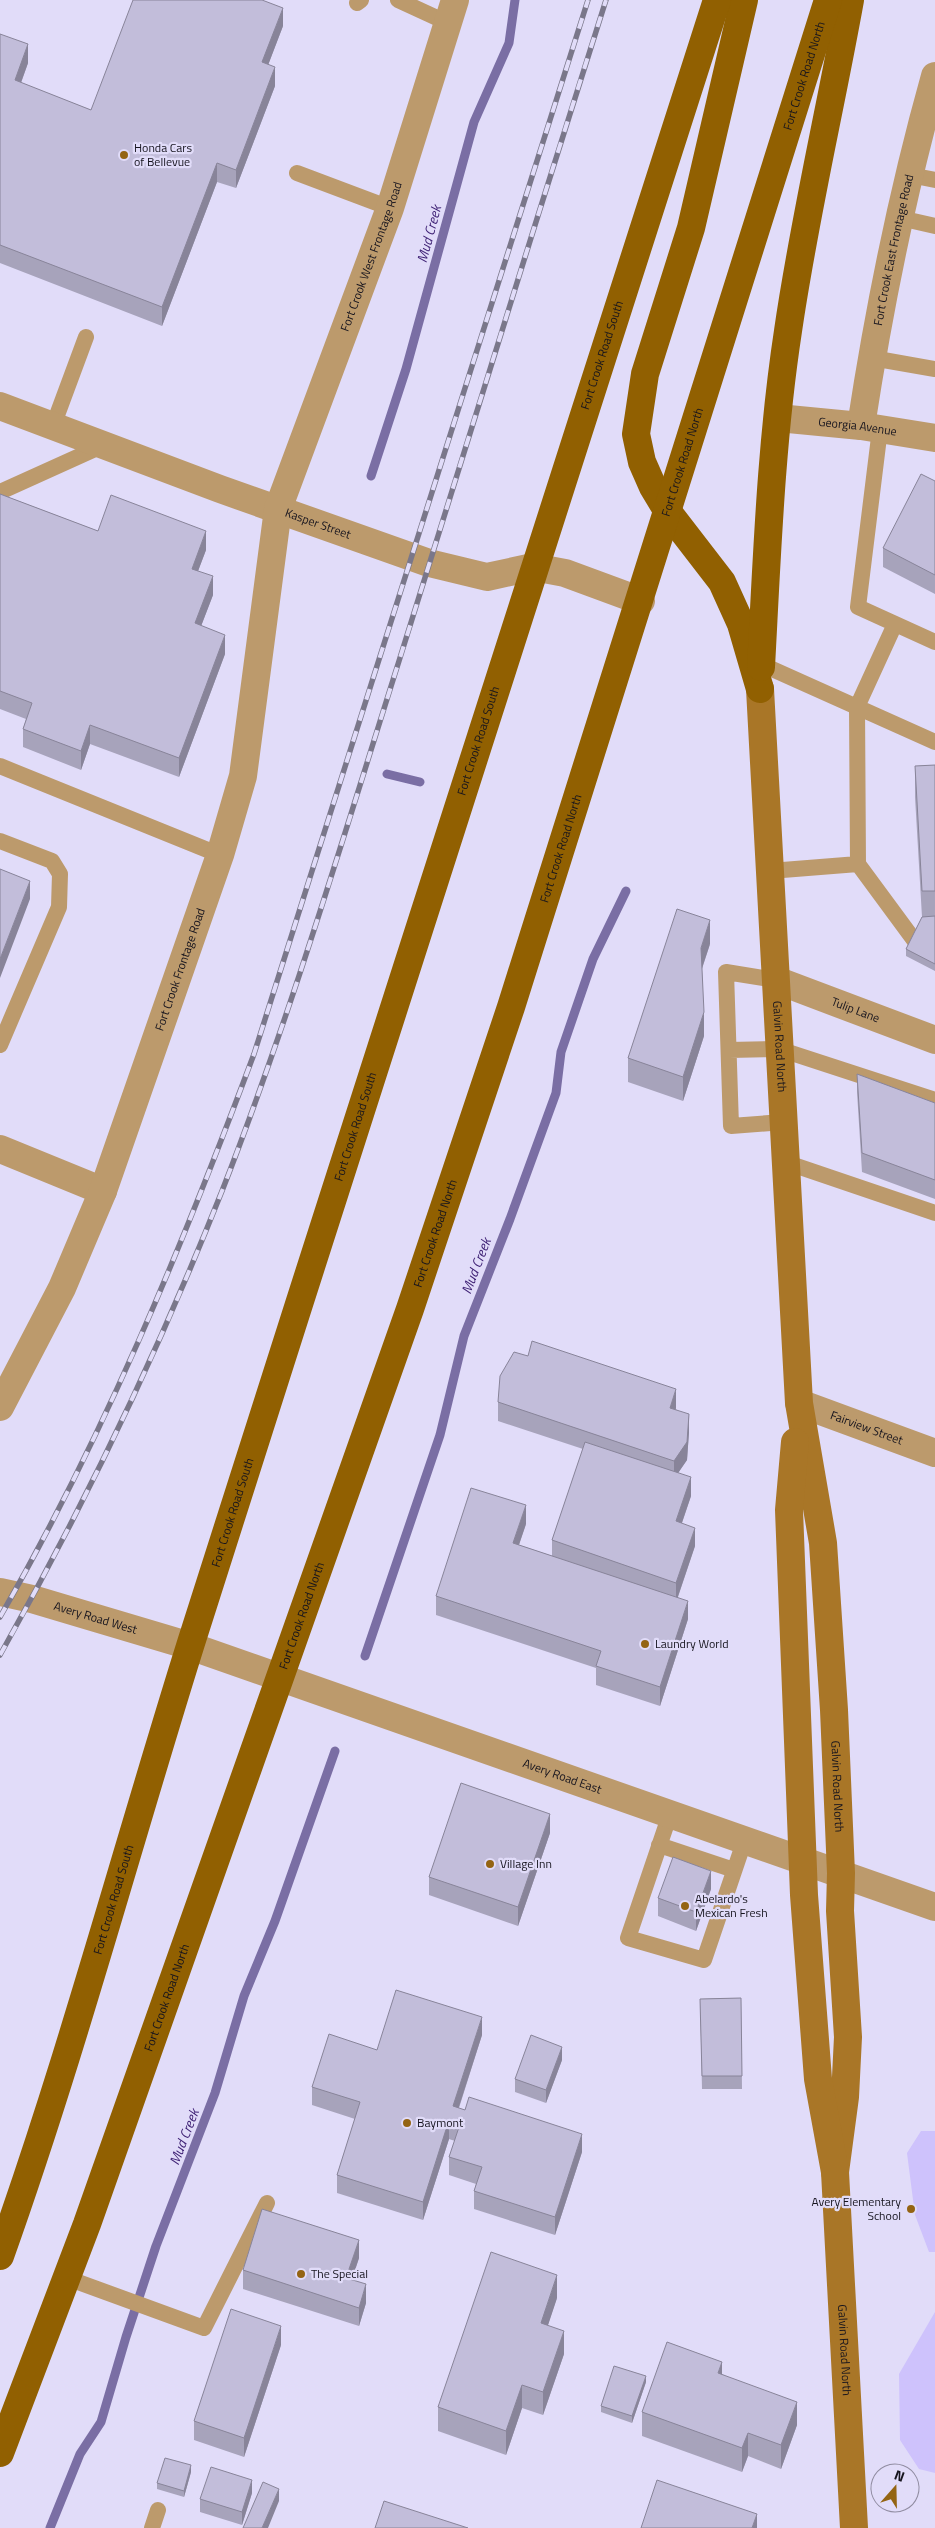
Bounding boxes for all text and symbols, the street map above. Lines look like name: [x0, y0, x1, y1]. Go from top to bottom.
street label: Fort Crook Road North: [778, 19, 830, 132]
place label: Honda Cars of Bellevue: [134, 138, 193, 171]
marker: Honda Cars of Bellevue: [118, 149, 130, 161]
street label: Fort Crook East Frontage Road: [868, 172, 918, 327]
street label: Fort Crook West Frontage Road: [335, 179, 407, 334]
water label: Mud Creek: [411, 201, 447, 265]
street label: Fort Crook Road South: [575, 298, 628, 412]
street label: Fort Crook Road North: [656, 405, 708, 519]
street label: Georgia Avenue: [817, 412, 898, 441]
street label: Kasper Street: [283, 503, 354, 544]
street label: Fort Crook Road South: [452, 684, 504, 798]
street label: Fort Crook Road North: [534, 792, 586, 905]
street label: Fort Crook Frontage Road: [149, 905, 210, 1033]
street label: Tulip Lane: [829, 992, 883, 1027]
street label: Galvin Road North: [768, 1000, 792, 1093]
street label: Fort Crook Road South: [329, 1069, 381, 1184]
street label: Fort Crook Road North: [408, 1177, 462, 1290]
water label: Mud Creek: [455, 1233, 496, 1297]
street label: Fairview Street: [828, 1405, 906, 1450]
street label: Fort Crook Road South: [206, 1455, 258, 1569]
street label: Fort Crook Road North: [273, 1559, 329, 1672]
street label: Avery Road West: [52, 1596, 140, 1639]
place label: Laundry World: [655, 1634, 729, 1653]
marker: Laundry World: [639, 1638, 651, 1650]
street label: Galvin Road North: [826, 1740, 849, 1833]
street label: Avery Road East: [520, 1753, 605, 1799]
street label: Fort Crook Road South: [88, 1842, 138, 1957]
place label: Village Inn: [500, 1854, 552, 1873]
marker: Village Inn: [484, 1858, 496, 1870]
place label: Abelardo's Mexican Fresh: [695, 1889, 768, 1922]
marker: Abelardo's Mexican Fresh: [679, 1900, 691, 1912]
street label: Fort Crook Road North: [139, 1941, 194, 2054]
water label: Mud Creek: [163, 2104, 204, 2168]
place label: Baymont: [417, 2113, 464, 2132]
marker: Baymont: [401, 2117, 413, 2129]
place label: Avery Elementary School: [812, 2192, 901, 2225]
marker: Avery Elementary School: [905, 2203, 917, 2215]
place label: The Special: [311, 2264, 368, 2283]
marker: The Special: [295, 2268, 307, 2280]
street label: Galvin Road North: [833, 2304, 857, 2396]
north arrow: [870, 2463, 920, 2513]
text: N: [891, 2464, 908, 2487]

